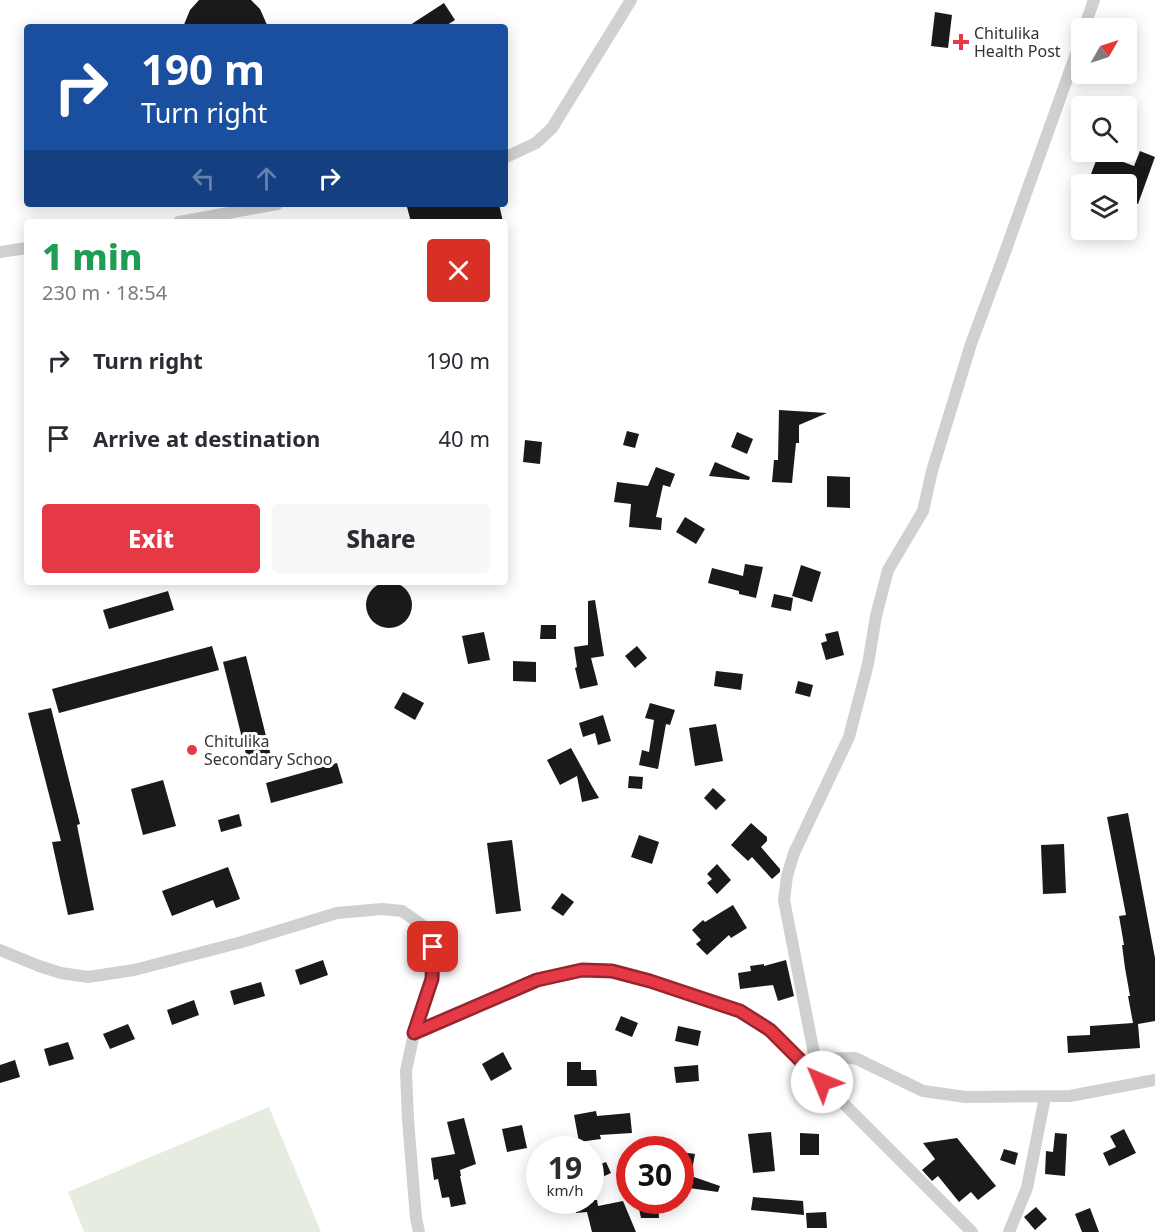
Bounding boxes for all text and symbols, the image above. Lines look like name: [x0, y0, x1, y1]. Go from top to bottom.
north arrow: [1071, 18, 1137, 84]
map controls: [1071, 18, 1137, 240]
place label: Chitulika Health Post: [974, 22, 1061, 62]
marker: Chitulika Health Post: [952, 33, 970, 51]
text: 190 m: [141, 40, 265, 97]
icon: right: [42, 48, 120, 126]
text: Turn right: [141, 94, 267, 131]
button: search: [1071, 96, 1137, 162]
icon: left: [187, 162, 220, 195]
icon: ahead: [250, 162, 283, 195]
icon: right: [313, 162, 346, 195]
button: layers: [1071, 174, 1137, 240]
text: 1 min: [42, 232, 143, 281]
button: close: [427, 239, 490, 302]
text: 230 m · 18:54: [42, 279, 167, 306]
icon: right: [42, 344, 75, 377]
text: Turn right: [93, 345, 203, 375]
text: 190 m: [426, 345, 490, 375]
icon: arrive: [42, 422, 75, 455]
text: Arrive at destination: [93, 423, 320, 453]
text: 40 m: [439, 423, 490, 453]
button: Exit: [42, 504, 260, 573]
button: Share: [272, 504, 490, 573]
place label: Chitulika Secondary Schoo: [204, 730, 333, 770]
marker: Chitulika Secondary Schoo: [185, 743, 199, 757]
pin: [407, 921, 458, 972]
icon: arrive: [416, 930, 449, 963]
position arrow: [790, 1050, 854, 1114]
speed limit sign: 30: [616, 1136, 694, 1214]
text: 19: [548, 1147, 582, 1188]
text: km/h: [547, 1180, 583, 1200]

